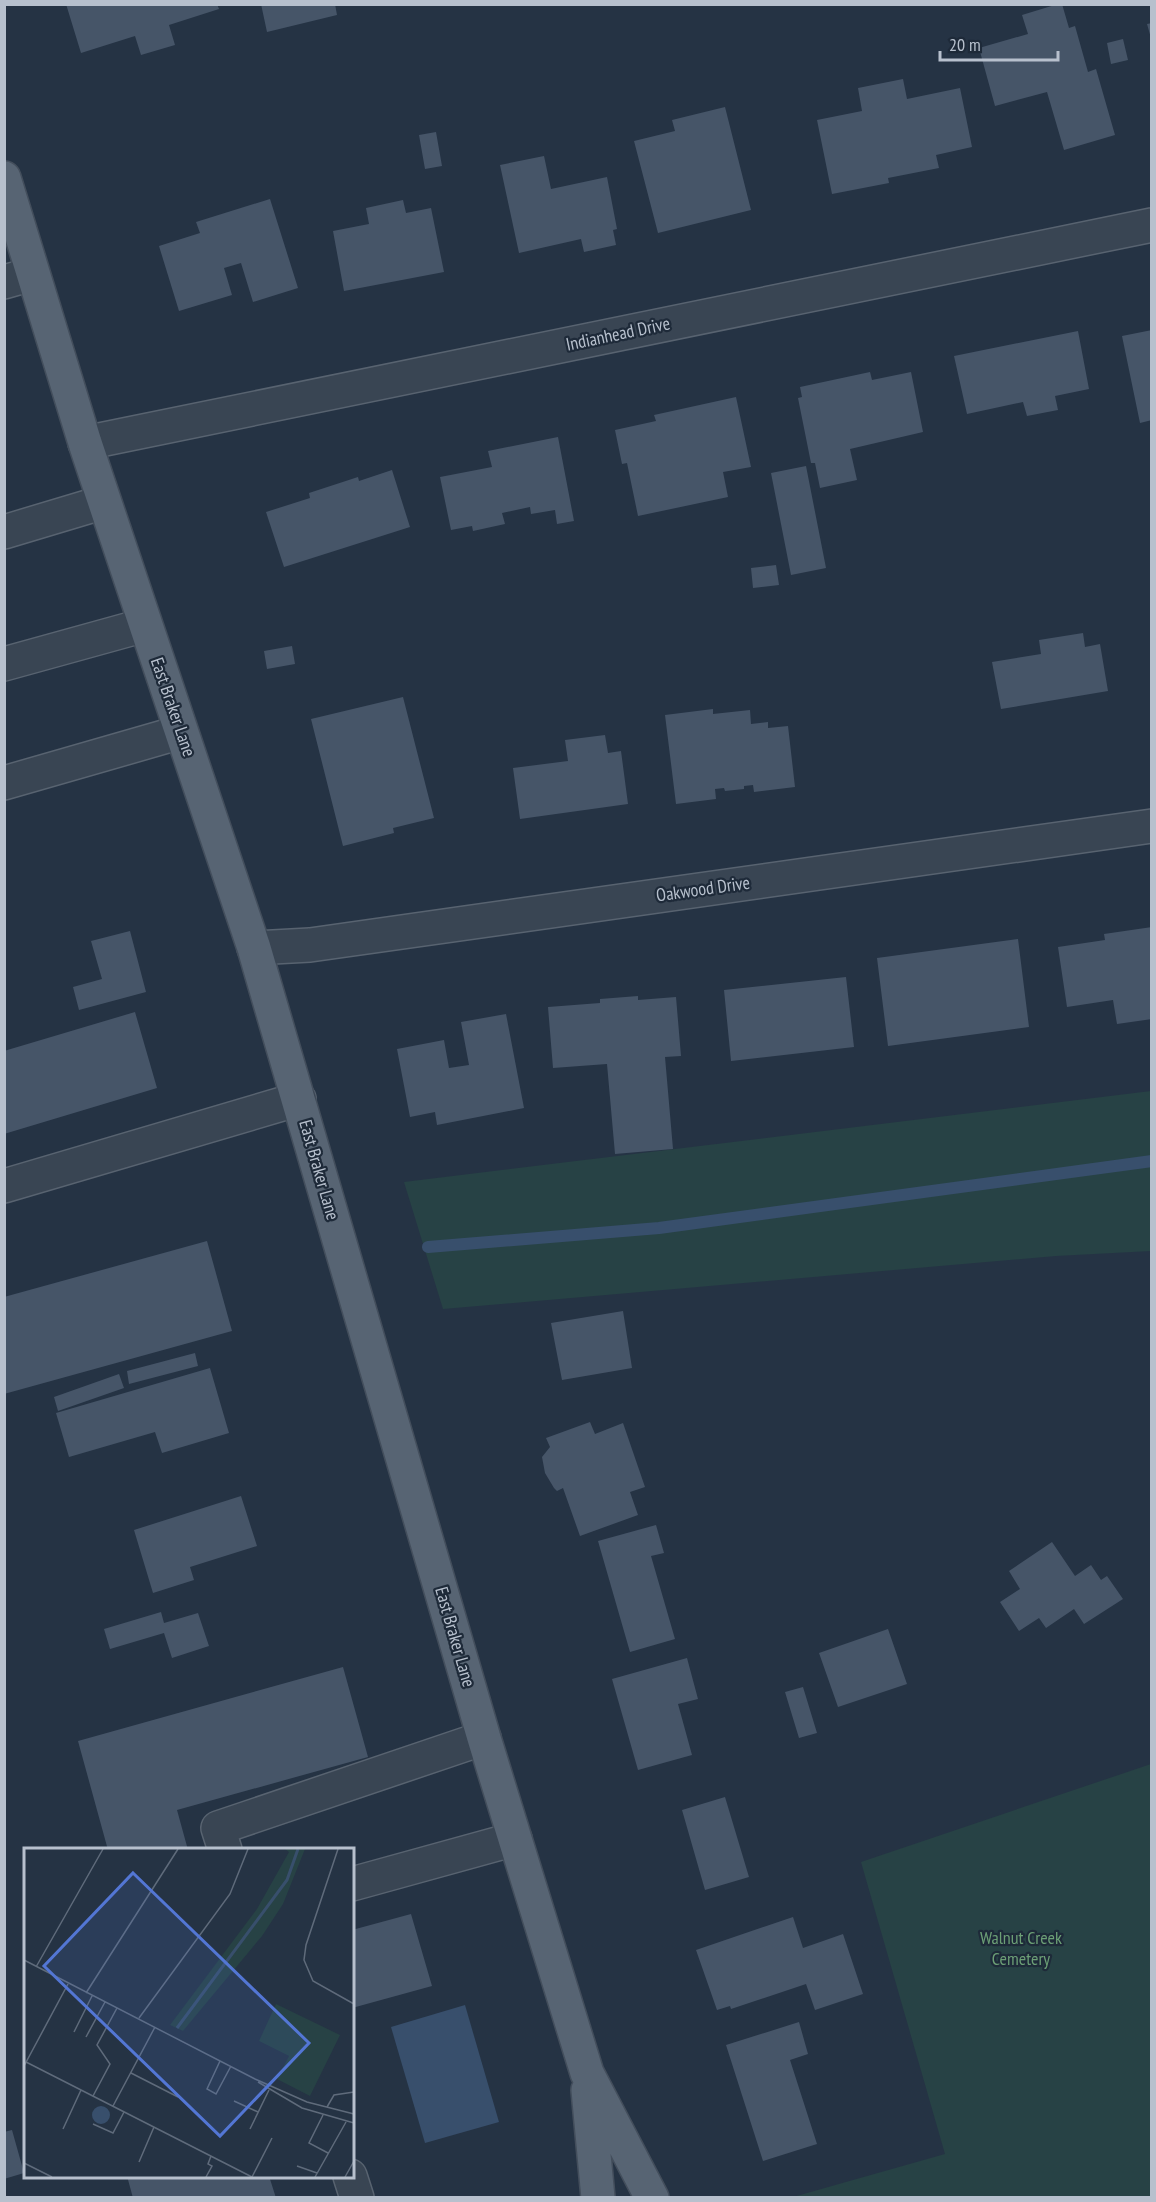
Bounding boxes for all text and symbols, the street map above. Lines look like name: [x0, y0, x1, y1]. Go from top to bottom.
scale bar: [940, 24, 1058, 62]
text: 20 m: [949, 33, 981, 56]
street label: Indianhead Drive: [564, 311, 672, 356]
street label: East Braker Lane: [146, 654, 201, 759]
street label: Oakwood Drive: [655, 871, 751, 906]
street label: East Braker Lane: [294, 1117, 345, 1223]
street label: East Braker Lane: [430, 1584, 481, 1690]
inset map: [24, 1848, 354, 2178]
park label: Walnut Creek Cemetery: [980, 1926, 1062, 1970]

